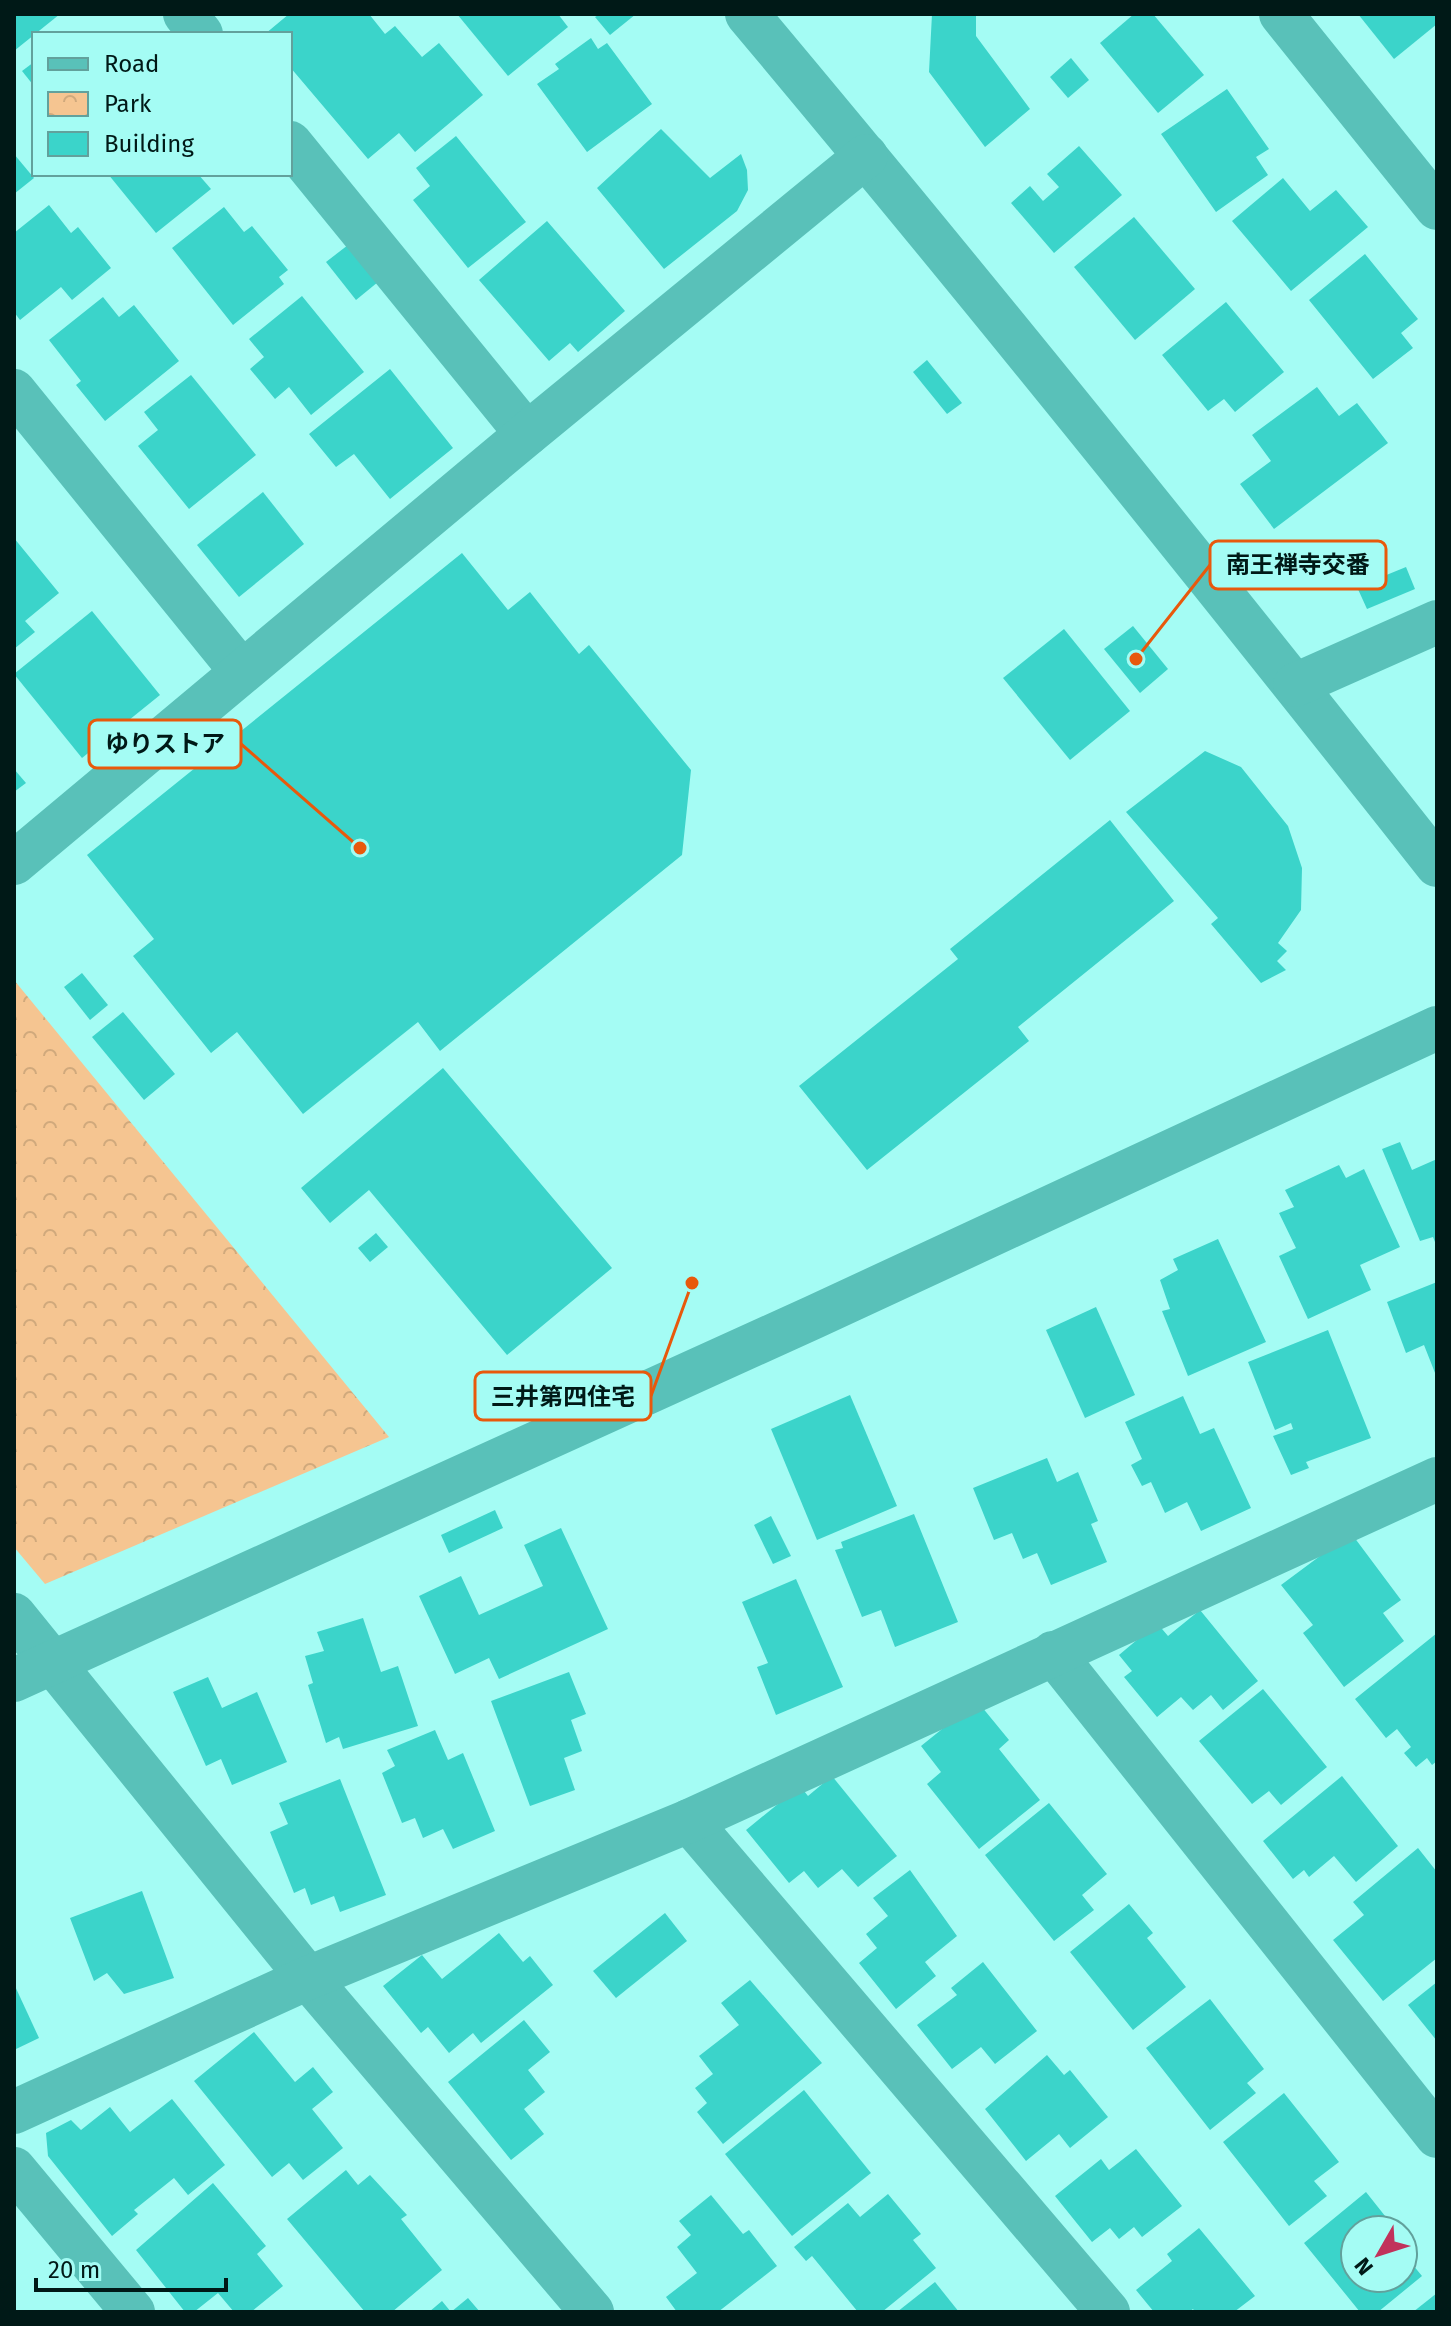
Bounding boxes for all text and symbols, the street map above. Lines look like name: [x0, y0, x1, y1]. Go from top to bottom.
legend: [32, 32, 292, 176]
text: Road: [104, 50, 159, 78]
text: Park: [104, 90, 152, 118]
text: Building: [104, 130, 194, 158]
callout: 南王禅寺交番: [1210, 541, 1386, 589]
text: 南王禅寺交番: [1226, 551, 1370, 579]
callout: ゆりストア: [89, 720, 241, 768]
text: ゆりストア: [105, 730, 225, 758]
callout: 三井第四住宅: [475, 1372, 651, 1420]
text: 三井第四住宅: [491, 1383, 635, 1411]
north arrow: [1339, 2214, 1419, 2294]
scale bar: [36, 2242, 226, 2292]
text: N: [1349, 2252, 1379, 2280]
text: 20 m: [48, 2256, 100, 2284]

